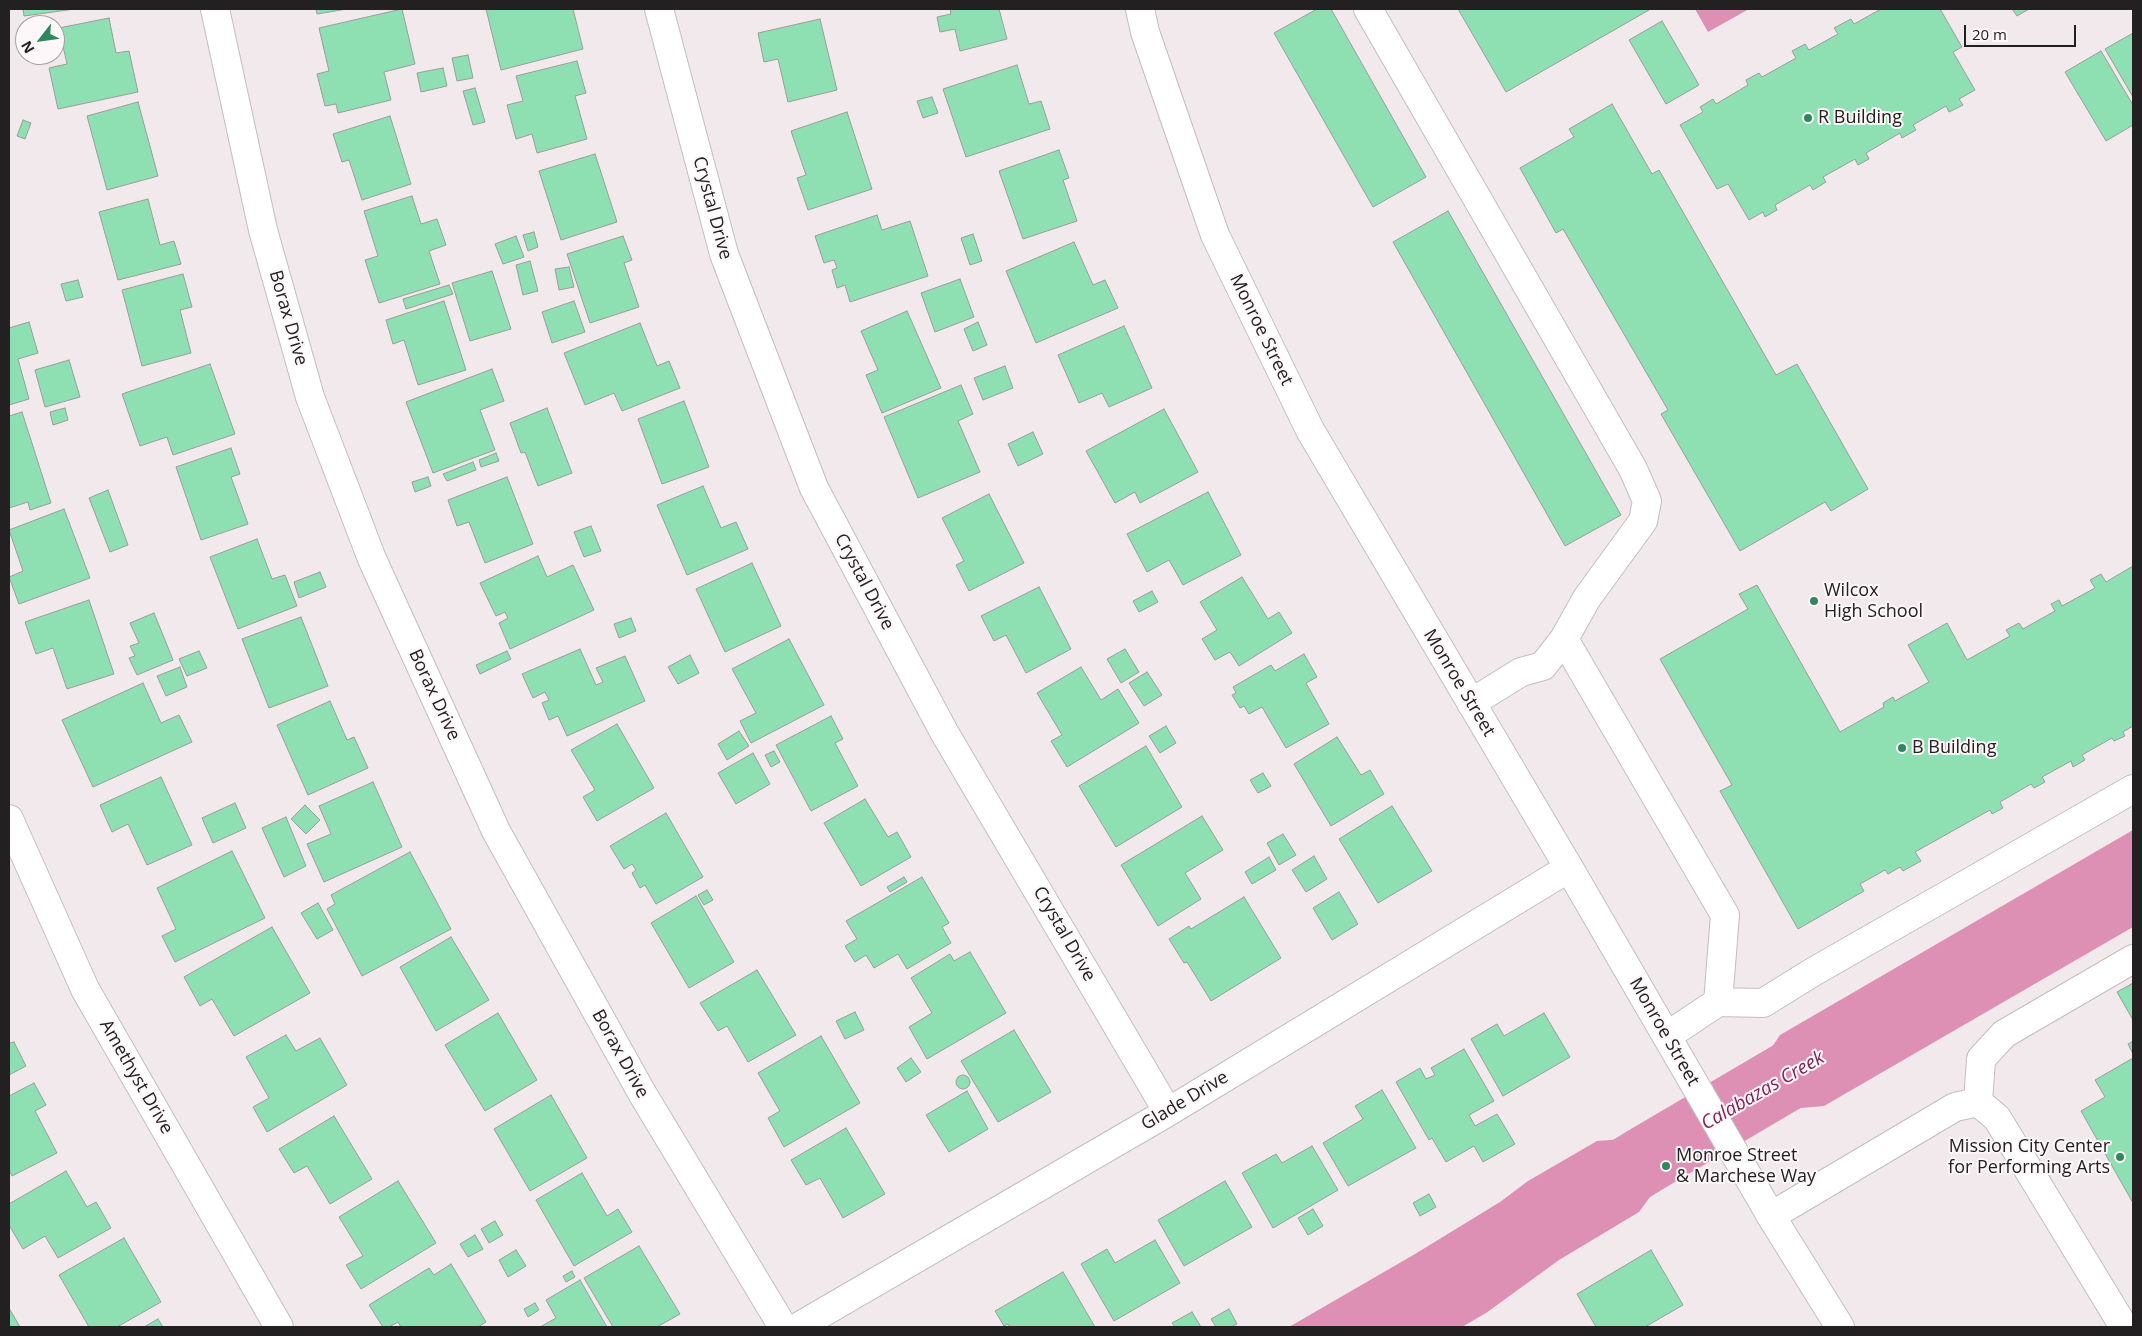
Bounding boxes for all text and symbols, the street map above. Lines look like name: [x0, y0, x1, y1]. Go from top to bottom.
north arrow: [15, 15, 65, 65]
scale bar: [1967, 15, 2080, 47]
text: 20 m: [1972, 24, 2007, 44]
text: N: [16, 38, 39, 57]
place label: R Building: [1818, 107, 1902, 129]
marker: R Building: [1802, 112, 1814, 124]
street label: Crystal Drive: [688, 154, 736, 262]
street label: Borax Drive: [264, 268, 312, 368]
street label: Monroe Street: [1225, 271, 1297, 389]
street label: Crystal Drive: [830, 530, 898, 634]
place label: Wilcox High School: [1824, 580, 1923, 622]
marker: Wilcox High School: [1808, 595, 1820, 607]
street label: Monroe Street: [1419, 625, 1499, 741]
street label: Borax Drive: [404, 646, 464, 744]
place label: B Building: [1912, 737, 1996, 759]
marker: B Building: [1896, 742, 1908, 754]
street label: Crystal Drive: [1028, 883, 1100, 985]
street label: Monroe Street: [1624, 974, 1704, 1090]
street label: Borax Drive: [587, 1006, 653, 1102]
street label: Amethyst Drive: [95, 1016, 177, 1138]
water label: Calabazas Creek: [1697, 1047, 1829, 1135]
street label: Glade Drive: [1138, 1067, 1232, 1135]
place label: Mission City Center for Performing Arts: [1948, 1136, 2110, 1178]
place label: Monroe Street & Marchese Way: [1676, 1145, 1816, 1188]
marker: Mission City Center for Performing Arts: [2114, 1151, 2126, 1163]
marker: Monroe Street & Marchese Way: [1660, 1160, 1672, 1172]

